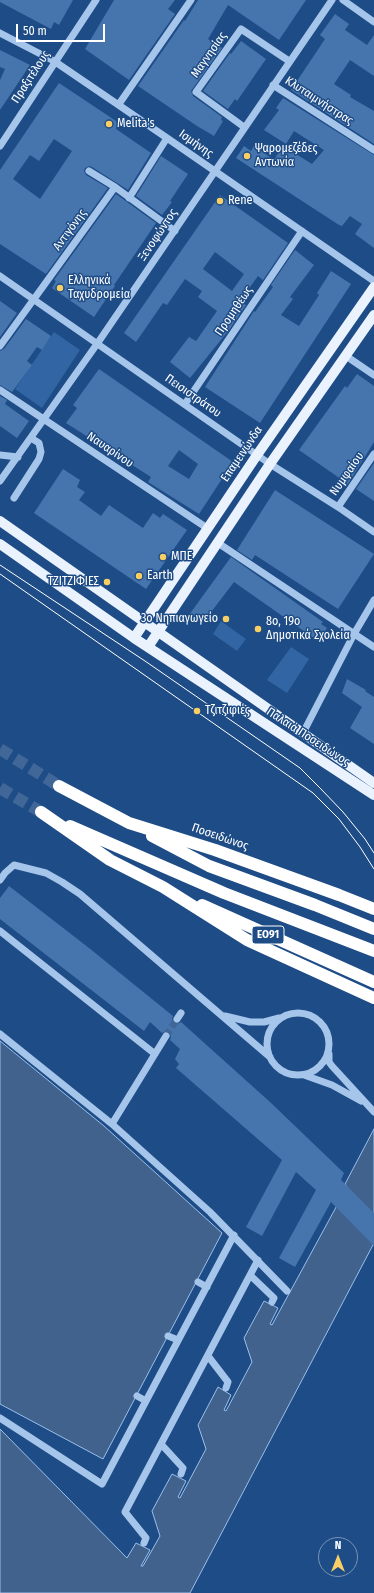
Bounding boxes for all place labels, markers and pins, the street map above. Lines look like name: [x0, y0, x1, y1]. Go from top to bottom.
place label: Melita's: [117, 117, 155, 131]
marker: Melita's: [104, 119, 114, 129]
place label: Ψαρομεζέδες Αντωνία: [255, 142, 317, 170]
marker: Ψαρομεζέδες Αντωνία: [242, 151, 252, 161]
place label: Rene: [228, 194, 253, 208]
marker: Rene: [215, 196, 225, 206]
place label: Ελληνικά Ταχυδρομεία: [68, 274, 130, 302]
marker: Ελληνικά Ταχυδρομεία: [55, 283, 65, 293]
place label: ΜΠΕ: [171, 550, 192, 564]
marker: ΜΠΕ: [158, 552, 168, 562]
place label: Earth: [147, 569, 173, 583]
marker: Earth: [134, 571, 144, 581]
place label: ΤΖΙΤΖΙΦΙΕΣ: [48, 575, 99, 589]
marker: ΤΖΙΤΖΙΦΙΕΣ: [102, 577, 112, 587]
place label: 3ο Νηπιαγωγείο: [141, 612, 218, 626]
marker: 3ο Νηπιαγωγείο: [221, 614, 231, 624]
place label: 8ο, 19ο Δημοτικά Σχολεία: [266, 615, 350, 643]
marker: 8ο, 19ο Δημοτικά Σχολεία: [253, 624, 263, 634]
place label: Τζιτζιφιές: [205, 704, 250, 718]
marker: Τζιτζιφιές: [192, 706, 202, 716]

